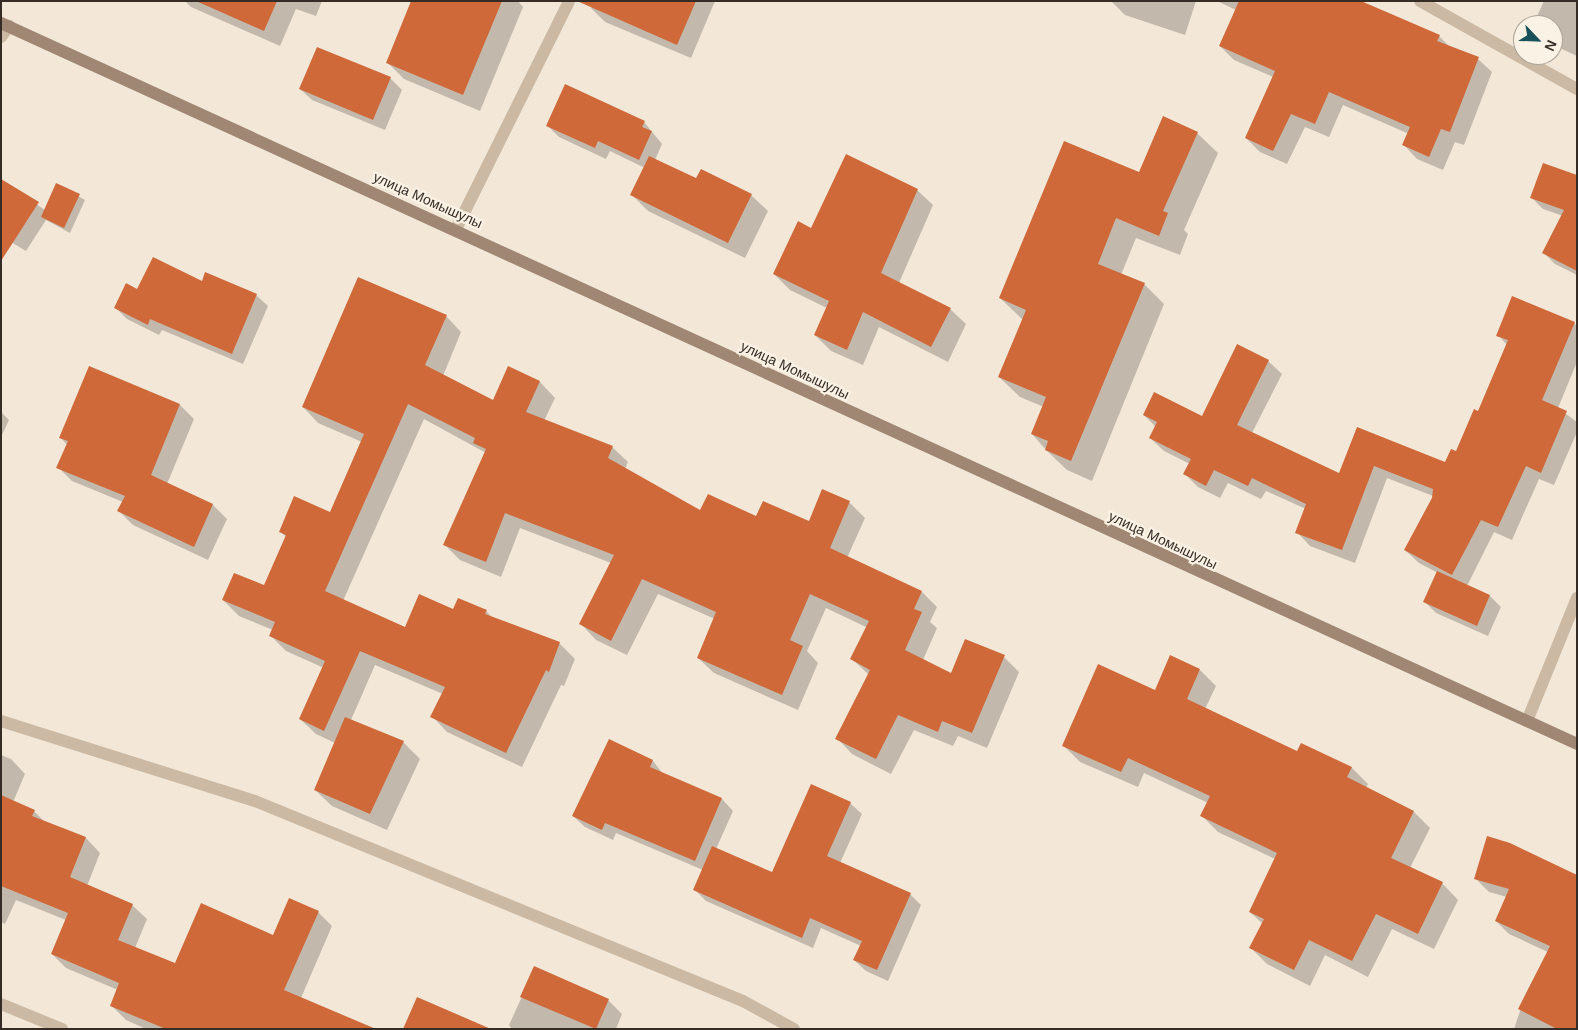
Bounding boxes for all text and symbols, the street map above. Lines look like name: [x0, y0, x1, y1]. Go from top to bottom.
north arrow: [1513, 15, 1563, 65]
text: N: [1541, 38, 1560, 54]
street label: улица Момышулы: [371, 168, 485, 232]
street label: улица Момышулы: [738, 337, 852, 403]
street label: улица Момышулы: [1106, 507, 1220, 573]

